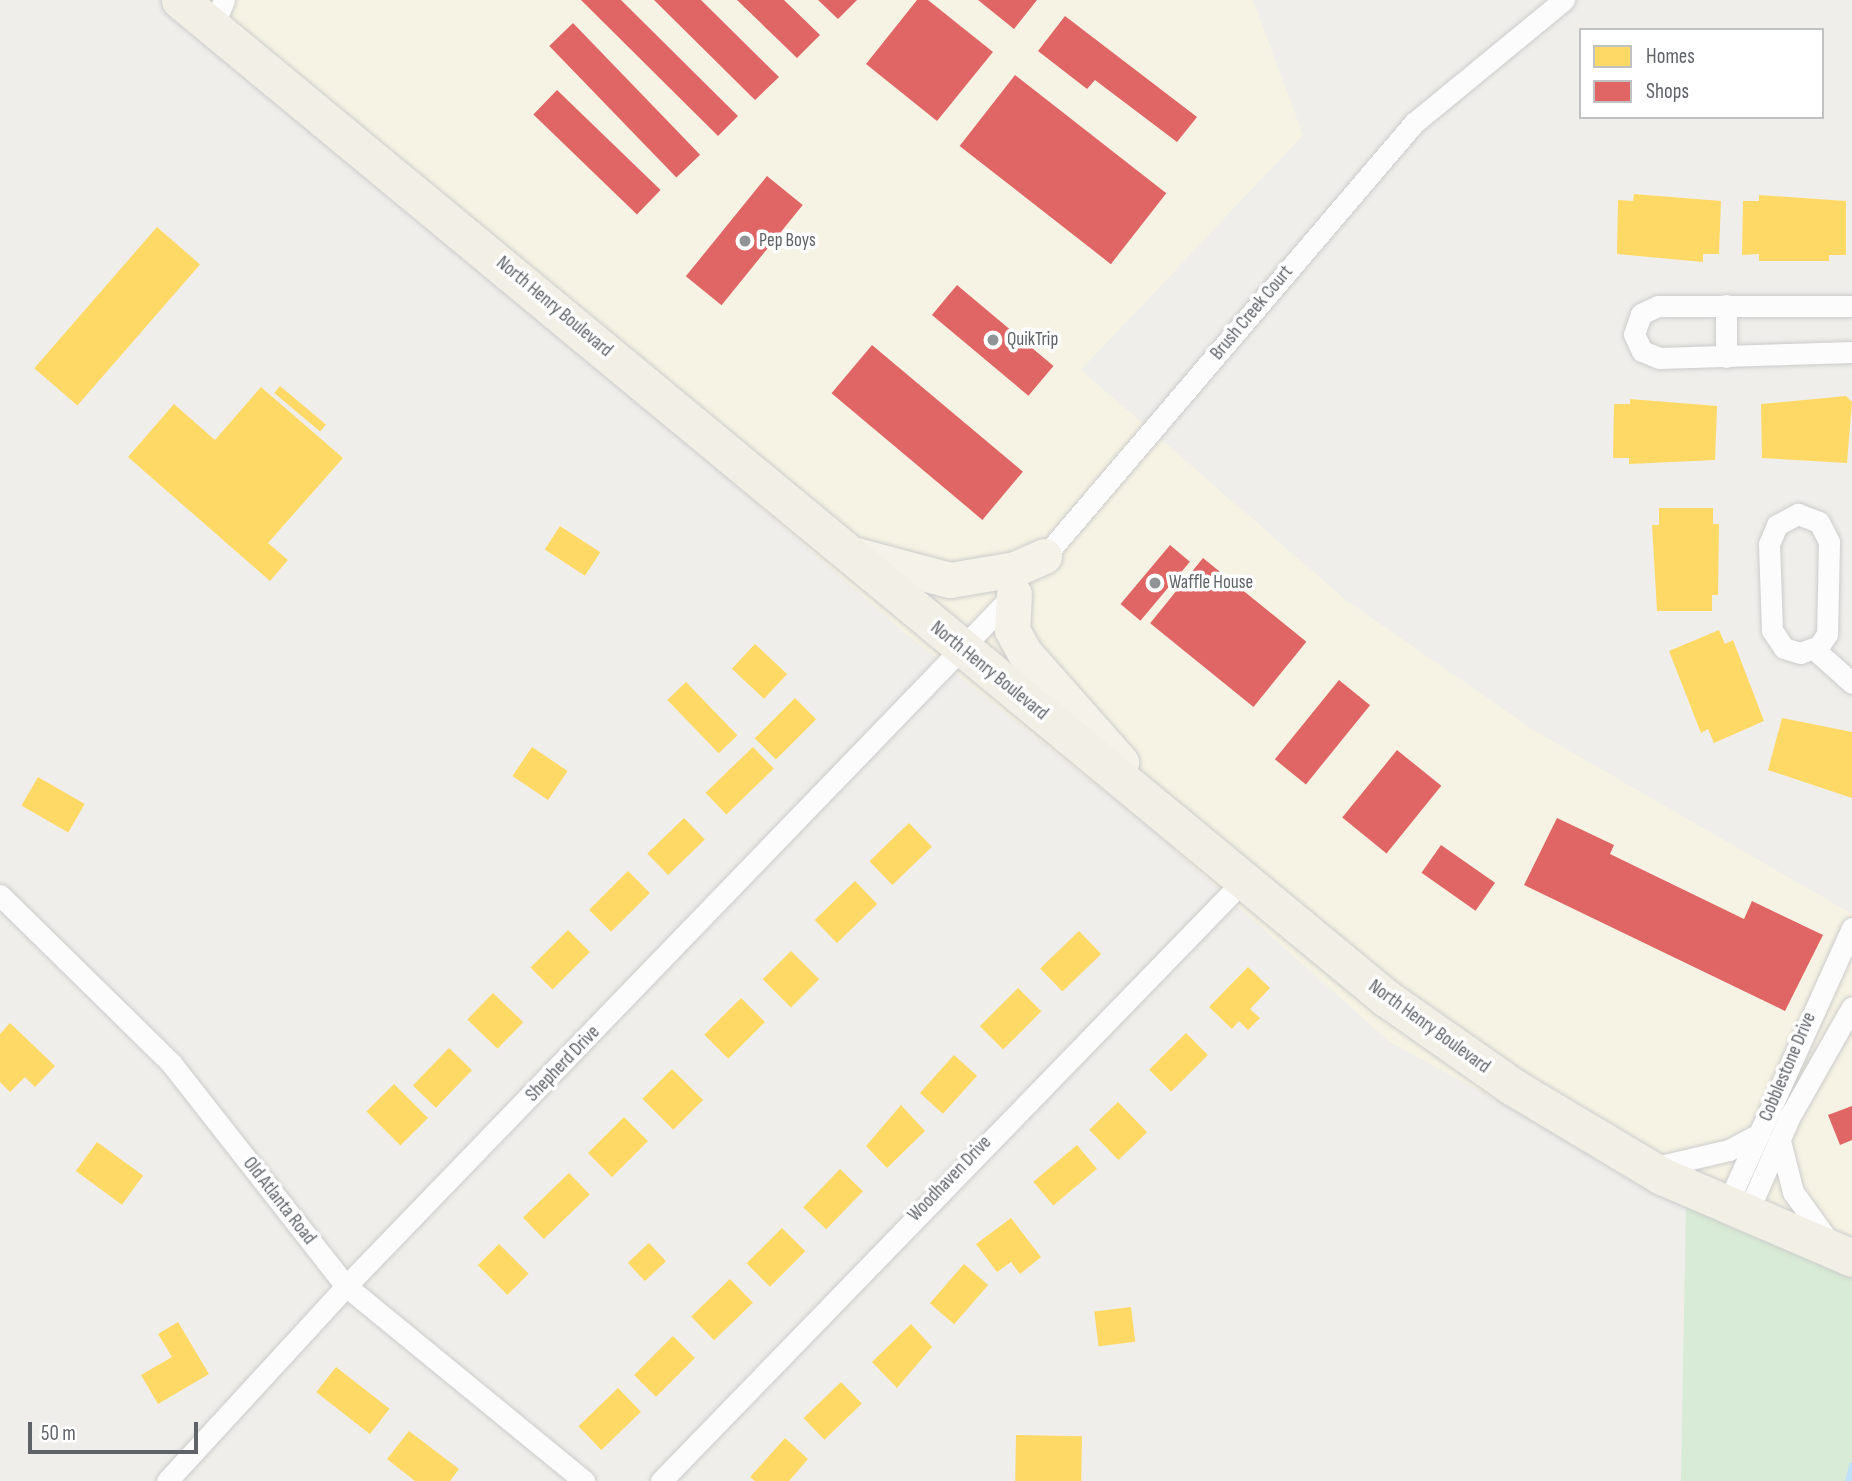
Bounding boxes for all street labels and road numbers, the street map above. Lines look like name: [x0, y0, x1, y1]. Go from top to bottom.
street label: North Henry Boulevard: [491, 252, 617, 362]
street label: Brush Creek Court: [1206, 261, 1298, 365]
street label: North Henry Boulevard: [926, 617, 1052, 725]
street label: North Henry Boulevard: [1364, 975, 1494, 1079]
street label: Cobblestone Drive: [1755, 1009, 1821, 1125]
street label: Shepherd Drive: [521, 1021, 605, 1107]
street label: Woodhaven Drive: [904, 1131, 996, 1227]
street label: Old Atlanta Road: [238, 1153, 320, 1249]

